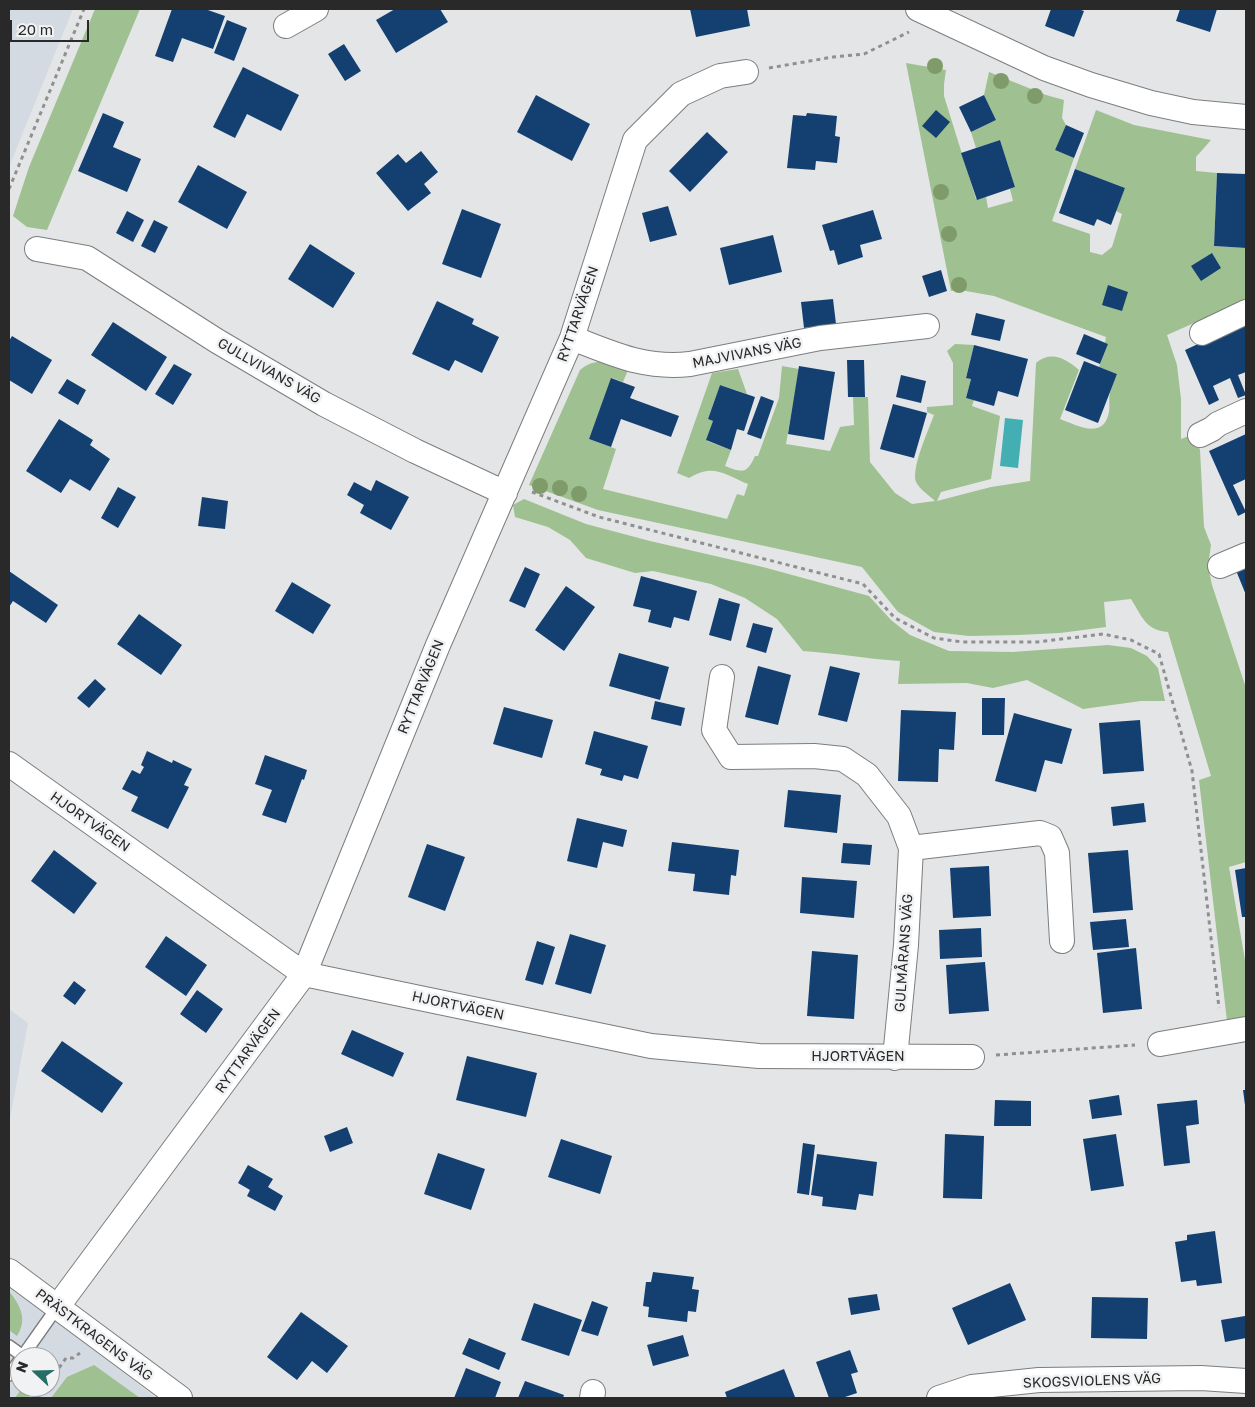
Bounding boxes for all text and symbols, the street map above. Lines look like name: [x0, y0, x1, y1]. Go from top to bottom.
scale bar: [12, 10, 91, 42]
text: 20 m: [18, 20, 53, 38]
street label: RYTTARVÄGEN: [554, 264, 602, 364]
street label: MAJVIVANS VÄG: [691, 334, 803, 372]
street label: GULLVIVANS VÄG: [215, 335, 323, 407]
street label: RYTTARVÄGEN: [394, 637, 448, 737]
street label: HJORTVÄGEN: [47, 788, 133, 856]
street label: GULMÅRANS VÄG: [891, 893, 917, 1013]
street label: HJORTVÄGEN: [411, 988, 505, 1024]
street label: RYTTARVÄGEN: [212, 1006, 284, 1096]
street label: HJORTVÄGEN: [811, 1049, 905, 1065]
street label: PRÄSTKRAGENS VÄG: [32, 1285, 156, 1385]
north arrow: [10, 1347, 60, 1397]
text: N: [12, 1359, 31, 1375]
street label: SKOGSVIOLENS VÄG: [1023, 1370, 1161, 1392]

